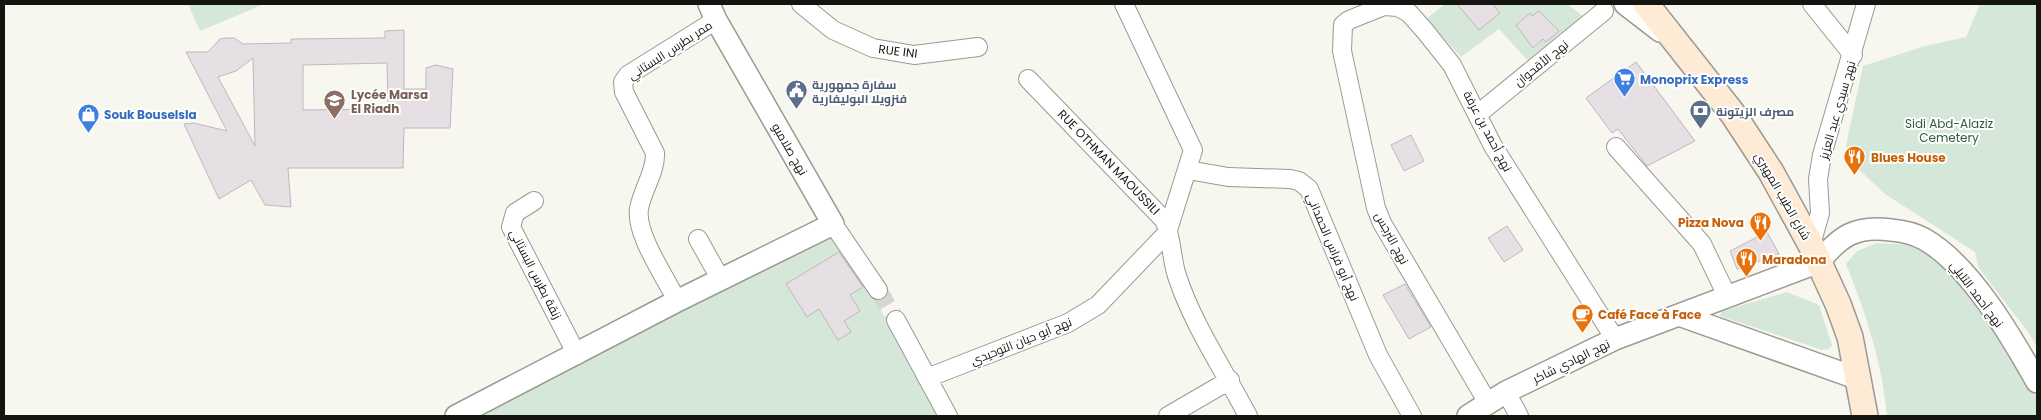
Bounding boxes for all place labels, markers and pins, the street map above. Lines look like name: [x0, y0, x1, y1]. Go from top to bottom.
supermarket icon: Monoprix Express: [1612, 67, 1636, 98]
place label: Monoprix Express: [1640, 71, 1749, 88]
place label: سفارة جمهورية فنزويلا البوليفارية: [812, 76, 907, 107]
public building icon: سفارة جمهورية فنزويلا البوليفارية: [784, 79, 808, 110]
place label: Lycée Marsa El Riadh: [351, 86, 428, 117]
school or university icon: Lycée Marsa El Riadh: [323, 89, 347, 120]
bank icon: مصرف الزيتونة: [1688, 99, 1712, 130]
shop icon: Souk Bouselsla: [76, 102, 100, 133]
place label: مصرف الزيتونة: [1716, 103, 1794, 120]
place label: Souk Bouselsla: [104, 106, 197, 123]
restaurant icon: Blues House: [1843, 145, 1867, 176]
place label: Blues House: [1871, 149, 1946, 166]
restaurant icon: Pizza Nova: [1748, 210, 1772, 241]
place label: Pizza Nova: [1678, 214, 1744, 231]
restaurant icon: Maradona: [1734, 247, 1758, 278]
place label: Maradona: [1762, 251, 1826, 268]
cafe icon: Café Face à Face: [1570, 302, 1594, 333]
place label: Café Face à Face: [1598, 306, 1702, 323]

